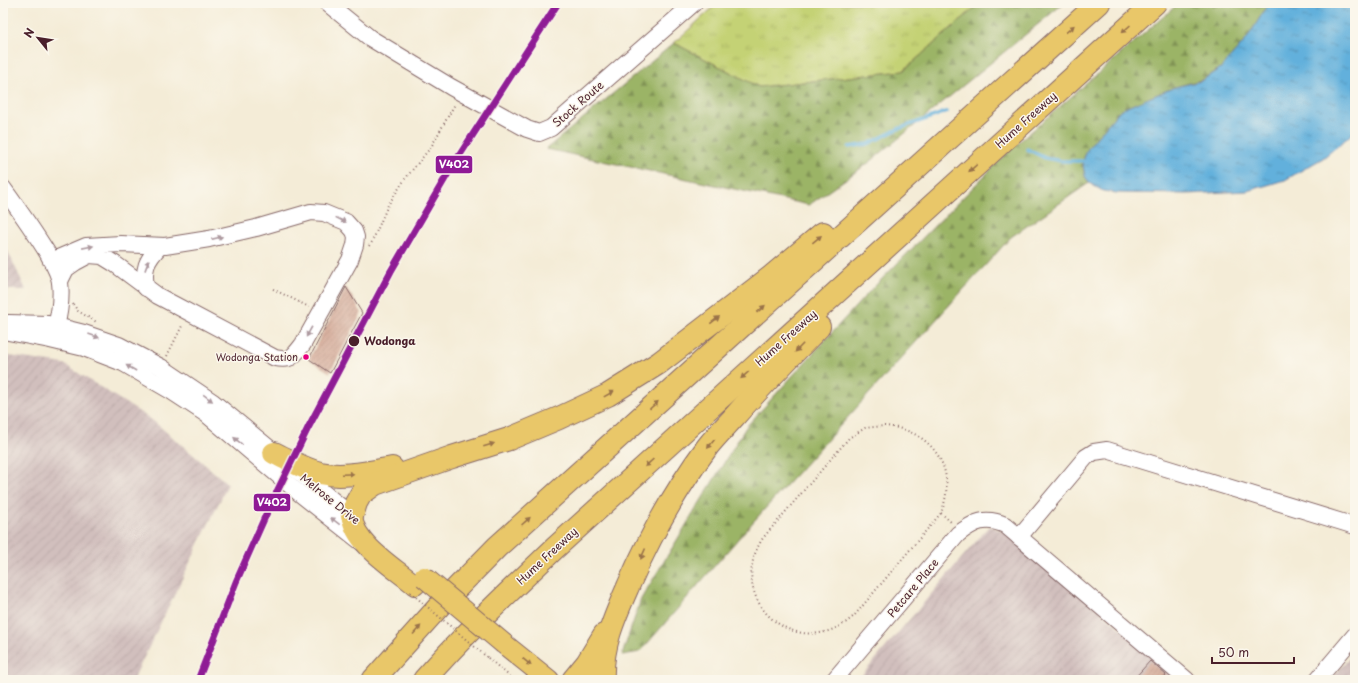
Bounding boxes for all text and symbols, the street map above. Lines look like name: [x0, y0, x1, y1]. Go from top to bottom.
north arrow: [18, 18, 58, 58]
text: N: [19, 24, 39, 41]
one-way arrow: [1065, 24, 1076, 33]
one-way arrow: [1121, 24, 1131, 34]
street label: Stock Route: [548, 76, 607, 131]
street label: Hume Freeway: [991, 87, 1060, 152]
line badge: V402: [435, 155, 473, 174]
text: V402: [439, 155, 469, 172]
one-way arrow: [968, 163, 978, 173]
one-way arrow: [335, 217, 347, 223]
one-way arrow: [210, 234, 223, 240]
one-way arrow: [811, 234, 822, 243]
one-way arrow: [81, 244, 94, 250]
one-way arrow: [144, 259, 150, 271]
one-way arrow: [756, 304, 766, 313]
street label: Hume Freeway: [751, 305, 820, 370]
one-way arrow: [710, 316, 721, 324]
one-way arrow: [306, 327, 313, 338]
place label: Wodonga: [364, 332, 416, 349]
one-way arrow: [88, 334, 100, 340]
marker: Wodonga: [347, 334, 361, 348]
one-way arrow: [794, 343, 803, 353]
place label: Wodonga Station: [216, 349, 298, 364]
marker: Wodonga Station: [301, 352, 311, 362]
one-way arrow: [125, 364, 137, 371]
one-way arrow: [740, 371, 751, 380]
one-way arrow: [603, 391, 615, 397]
one-way arrow: [202, 394, 213, 402]
one-way arrow: [649, 401, 659, 410]
one-way arrow: [232, 436, 243, 445]
one-way arrow: [706, 438, 715, 449]
one-way arrow: [484, 442, 496, 448]
one-way arrow: [644, 458, 654, 467]
street label: Melrose Drive: [297, 469, 364, 528]
one-way arrow: [342, 471, 355, 477]
line badge: V402: [253, 493, 291, 512]
text: V402: [257, 493, 287, 510]
one-way arrow: [521, 516, 532, 525]
one-way arrow: [330, 517, 340, 525]
street label: Hume Freeway: [512, 523, 581, 588]
one-way arrow: [639, 549, 645, 561]
street label: Petcare Place: [883, 554, 942, 621]
one-way arrow: [413, 625, 422, 635]
scale bar: [1212, 639, 1294, 665]
text: 50 m: [1218, 643, 1249, 661]
one-way arrow: [521, 658, 532, 666]

